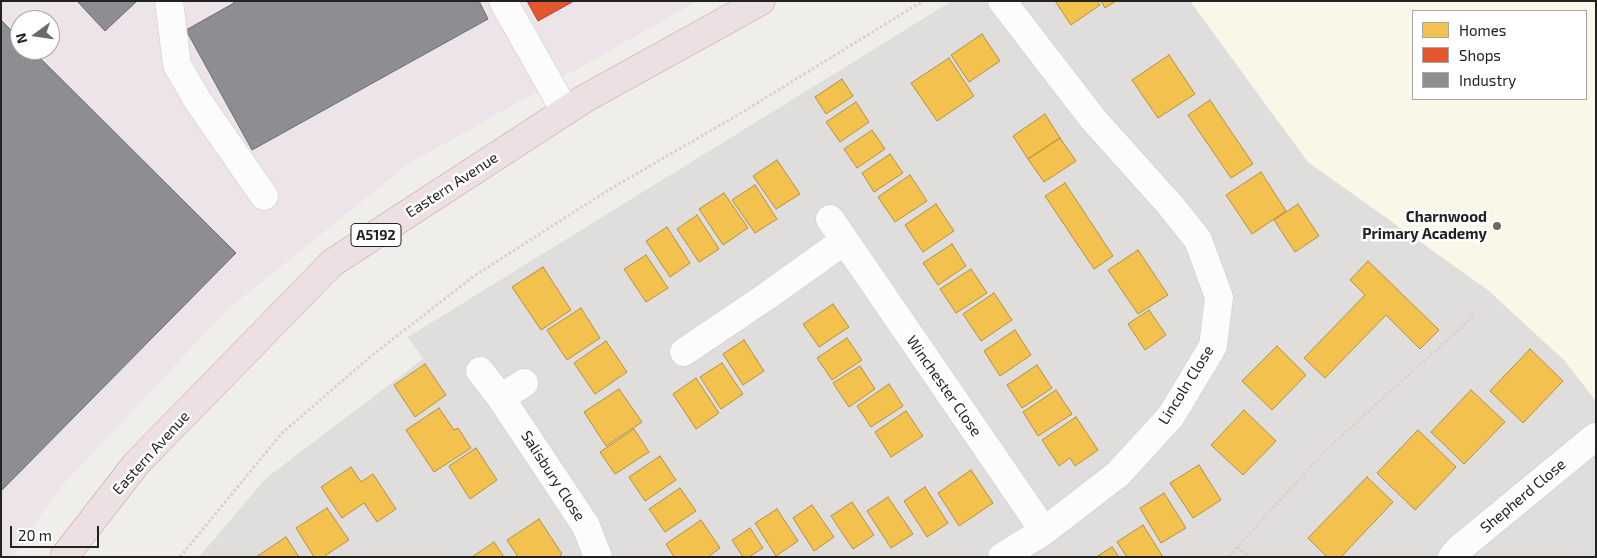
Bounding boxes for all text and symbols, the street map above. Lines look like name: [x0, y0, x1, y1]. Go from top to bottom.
north arrow: [10, 10, 60, 60]
legend: [1412, 10, 1587, 100]
text: Homes: [1459, 21, 1506, 39]
text: N: [11, 32, 30, 45]
text: Shops: [1459, 46, 1501, 64]
text: Industry: [1459, 71, 1516, 89]
street label: Eastern Avenue: [402, 148, 502, 222]
place label: Charnwood Primary Academy: [1362, 208, 1487, 243]
marker: Charnwood Primary Academy: [1491, 220, 1503, 232]
road number: A5192: [351, 224, 401, 246]
street label: Winchester Close: [903, 332, 985, 440]
street label: Lincoln Close: [1155, 342, 1217, 428]
street label: Eastern Avenue: [109, 407, 193, 499]
street label: Salisbury Close: [517, 427, 589, 525]
street label: Shepherd Close: [1477, 455, 1569, 537]
scale bar: [12, 516, 101, 548]
text: 20 m: [18, 526, 52, 544]

